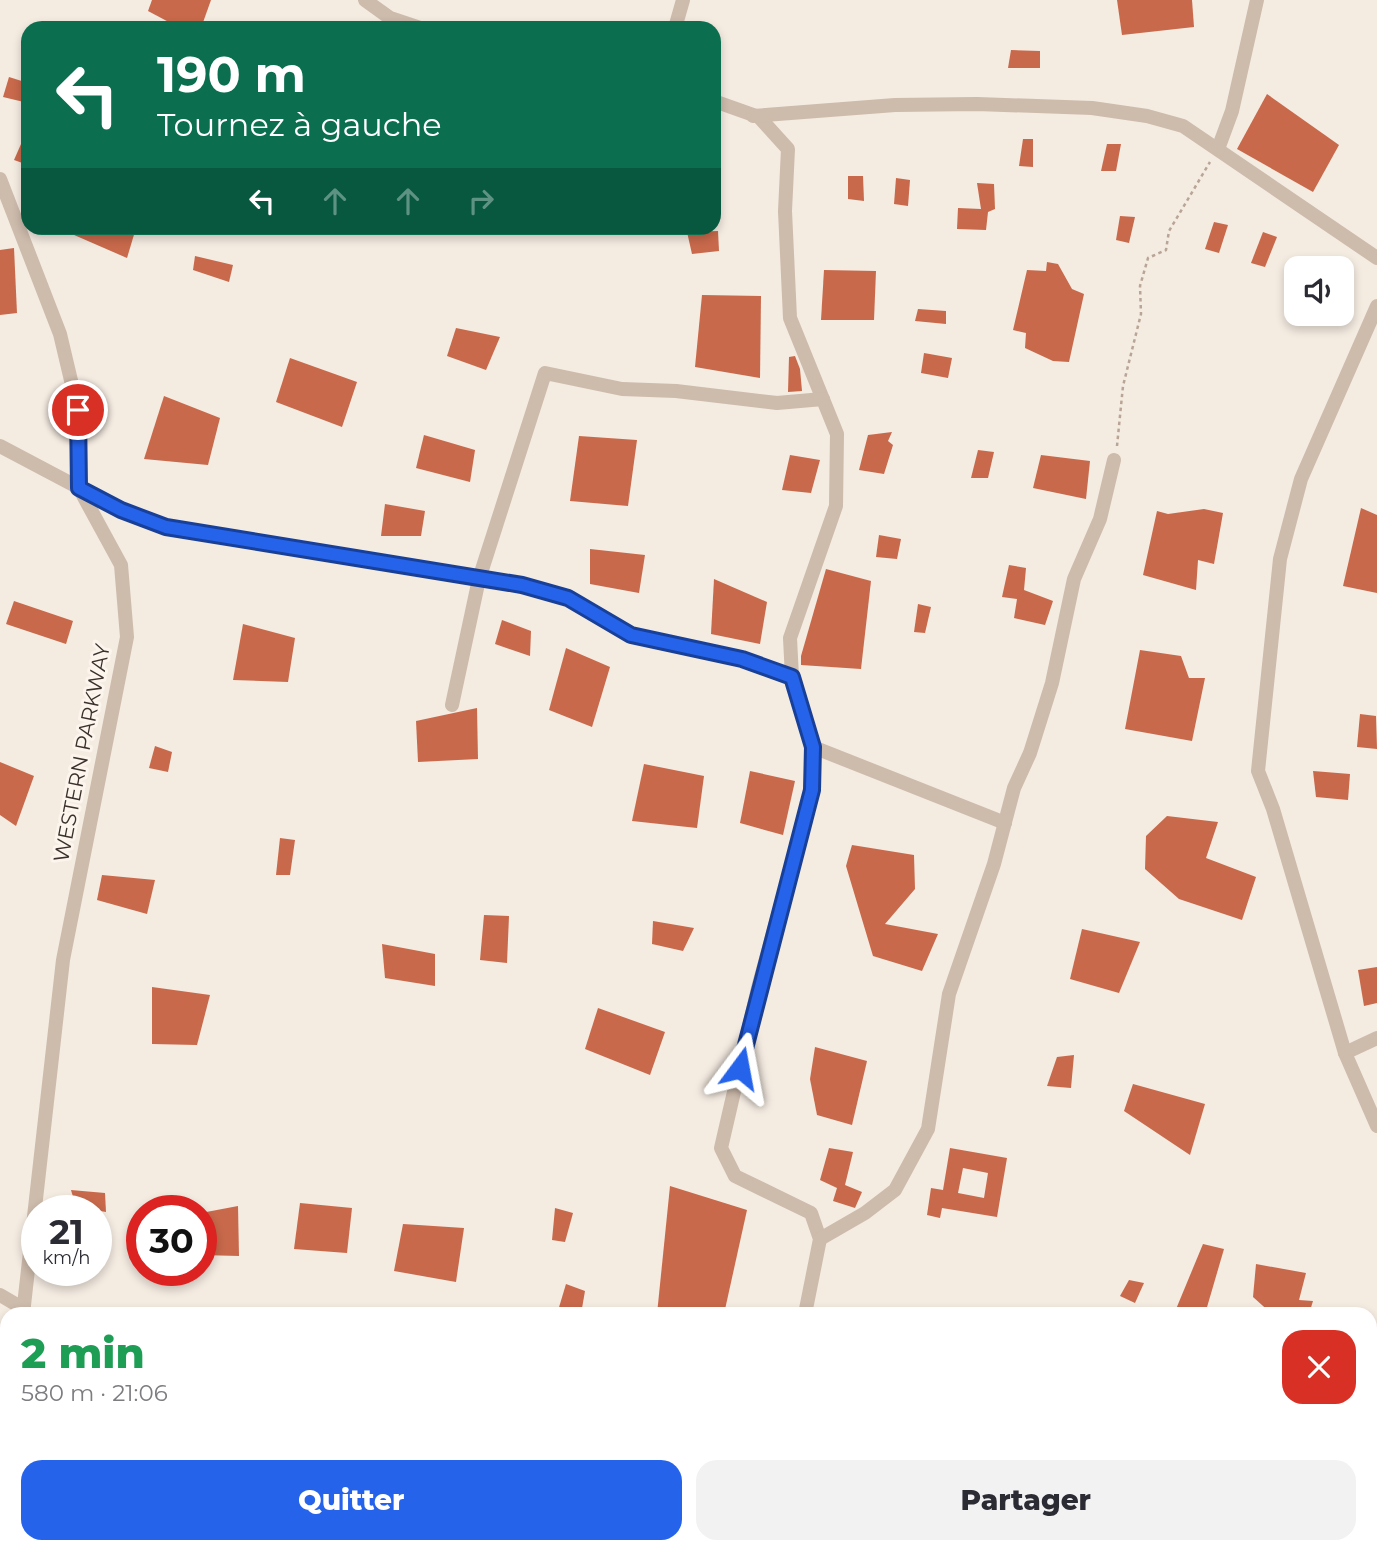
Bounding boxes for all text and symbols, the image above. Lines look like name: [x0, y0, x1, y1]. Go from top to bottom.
text: 190 m: [157, 45, 306, 104]
icon: left: [42, 49, 133, 140]
text: Tournez à gauche: [157, 105, 442, 144]
icon: left: [243, 182, 281, 220]
icon: ahead: [316, 182, 354, 220]
icon: ahead: [389, 182, 427, 220]
icon: right: [462, 182, 500, 220]
map controls: [1284, 256, 1354, 326]
button: sound: [1284, 256, 1354, 326]
pin: [48, 380, 108, 440]
icon: arrive: [59, 391, 97, 429]
street label: WESTERN PARKWAY: [48, 641, 115, 864]
position arrow: [703, 1031, 777, 1105]
speed limit sign: 30: [126, 1195, 217, 1286]
text: 21: [49, 1210, 84, 1253]
text: km/h: [42, 1247, 91, 1269]
text: 2 min: [21, 1327, 145, 1379]
button: close: [1282, 1330, 1356, 1404]
text: 580 m · 21:06: [21, 1379, 168, 1407]
button: Quitter: [21, 1460, 682, 1540]
button: Partager: [696, 1460, 1356, 1540]

